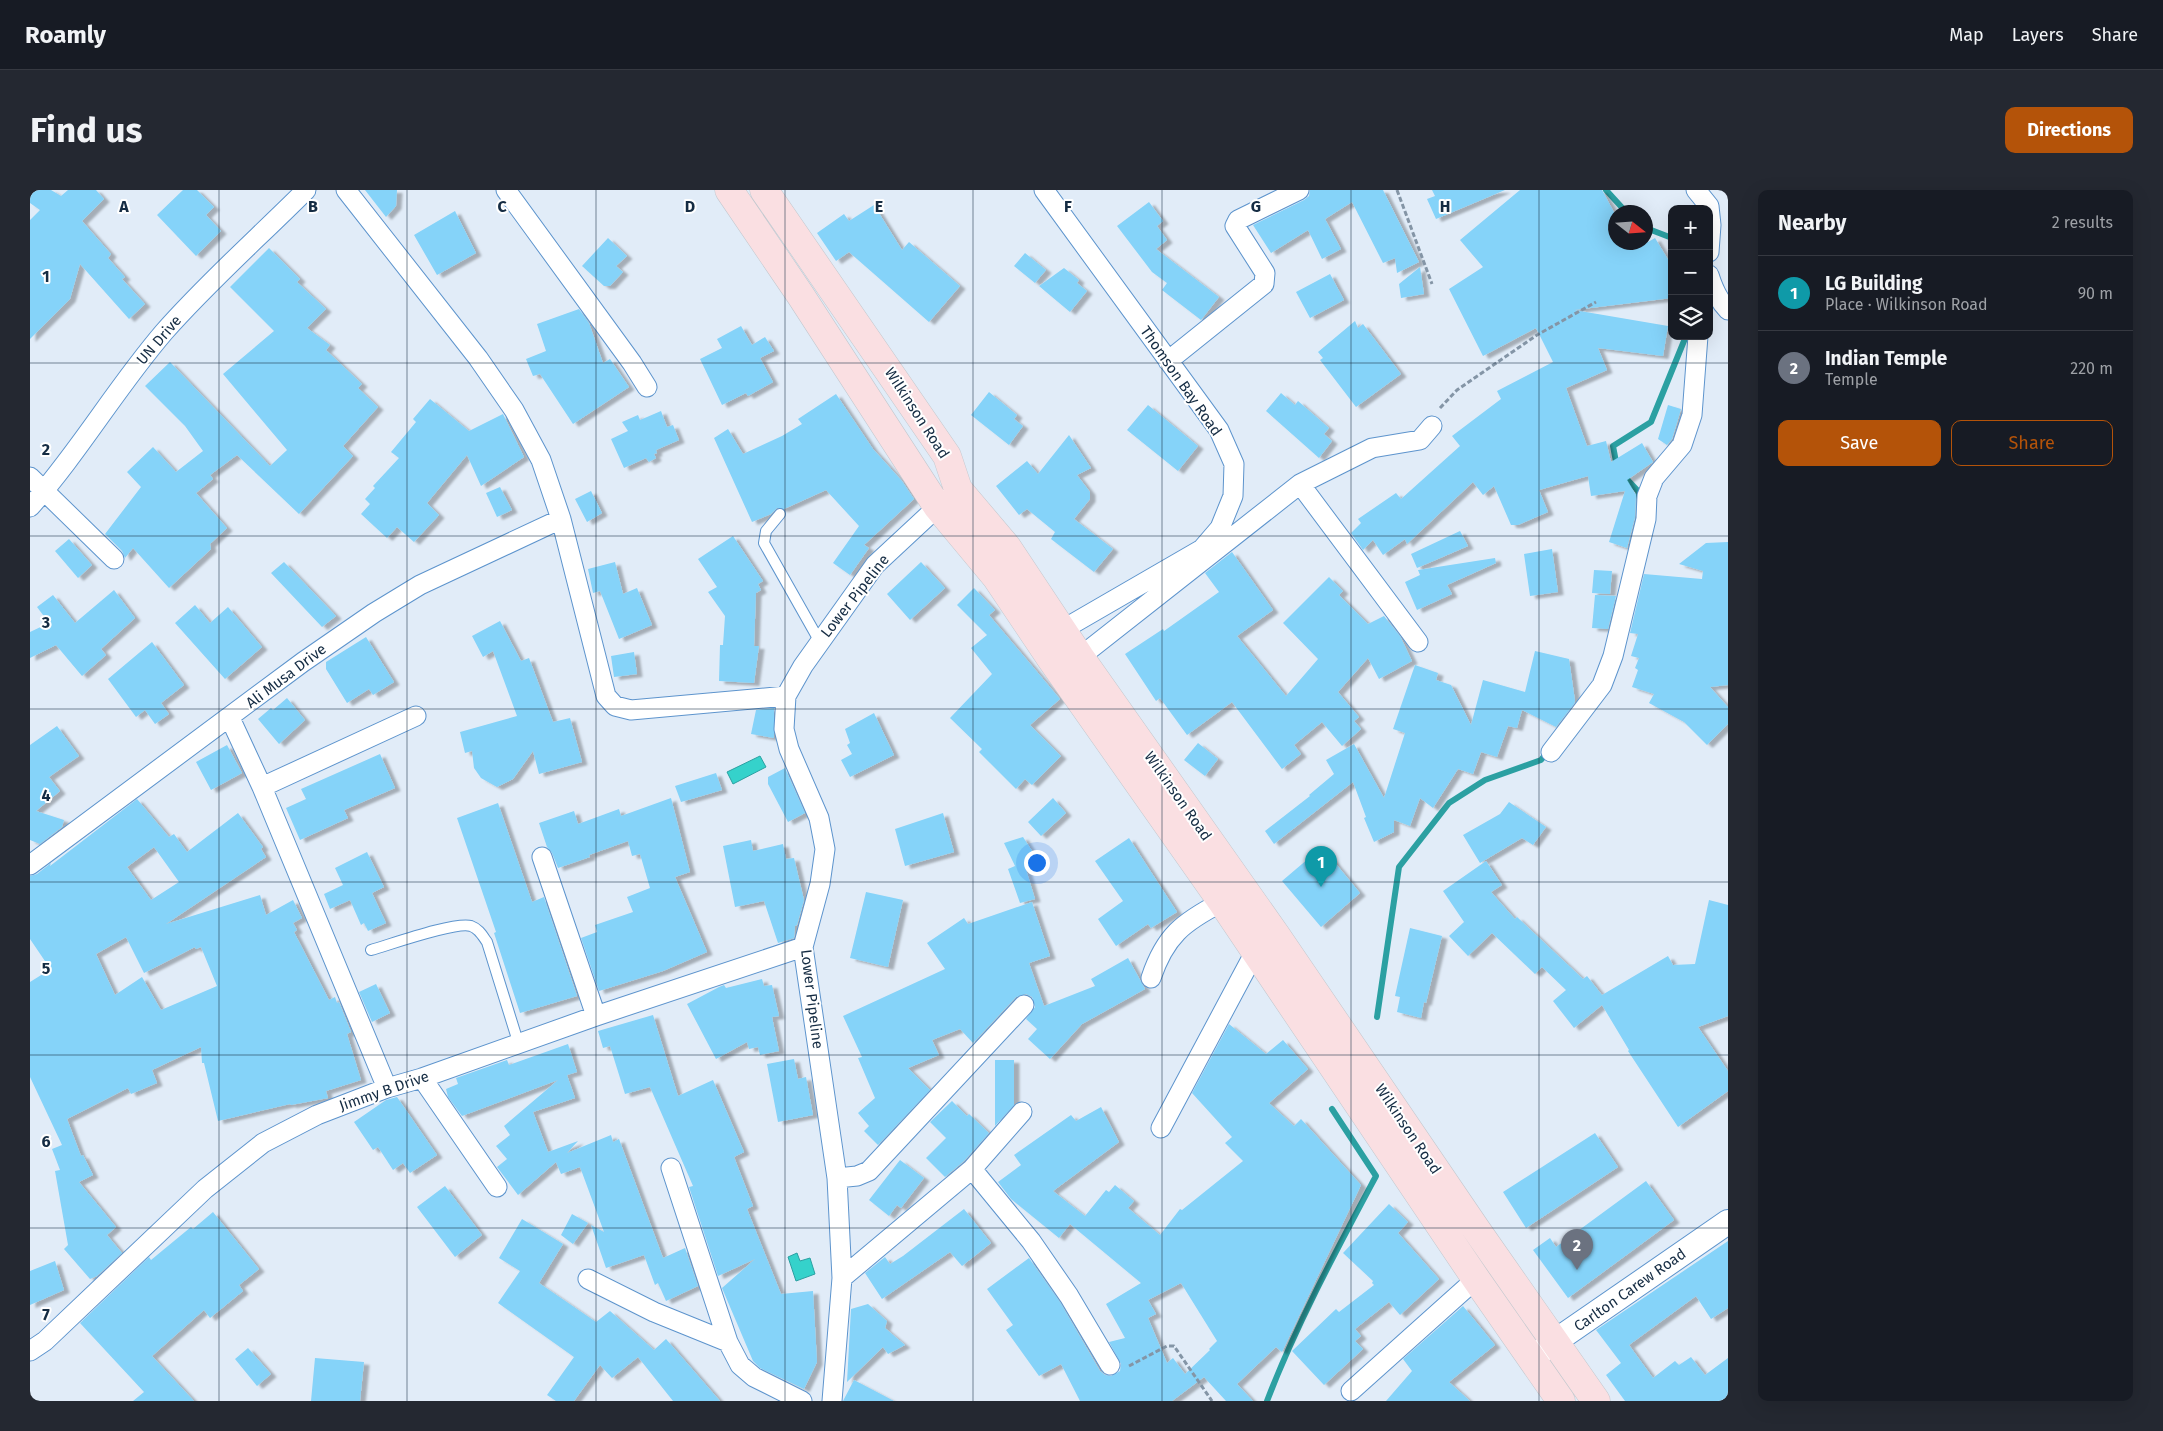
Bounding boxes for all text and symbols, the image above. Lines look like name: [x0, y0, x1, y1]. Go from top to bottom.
text: Roamly: [25, 21, 106, 49]
text: Map: [1949, 24, 1984, 46]
text: Layers: [2012, 24, 2064, 46]
text: Share: [2092, 24, 2138, 46]
button: Directions: [2005, 107, 2133, 153]
text: Find us: [30, 109, 142, 151]
text: A: [118, 197, 129, 216]
text: B: [308, 197, 318, 216]
text: C: [497, 197, 507, 216]
text: D: [685, 197, 695, 216]
text: E: [875, 197, 883, 216]
text: F: [1064, 197, 1072, 216]
text: G: [1251, 197, 1261, 216]
text: H: [1440, 197, 1450, 216]
north arrow: [1608, 205, 1653, 250]
map controls: [1668, 205, 1713, 340]
button: +: [1668, 205, 1713, 250]
text: Nearby: [1778, 210, 1846, 236]
text: 2 results: [2052, 213, 2113, 232]
button: −: [1668, 250, 1713, 295]
text: 1: [42, 267, 50, 286]
text: LG Building: [1825, 272, 1922, 295]
text: 1: [1790, 284, 1798, 303]
text: 90 m: [2078, 284, 2113, 303]
button: layers: [1668, 295, 1713, 340]
text: Place · Wilkinson Road: [1825, 295, 1988, 314]
street label: UN Drive: [133, 312, 185, 368]
street label: Thomson Bay Road: [1136, 323, 1226, 439]
text: Indian Temple: [1825, 347, 1947, 370]
text: 2: [1790, 359, 1798, 378]
text: 220 m: [2070, 359, 2113, 378]
street label: Wilkinson Road: [881, 364, 953, 462]
text: Temple: [1825, 370, 1878, 389]
button: Save: [1778, 420, 1941, 466]
button: Share: [1951, 420, 2113, 466]
text: 2: [42, 440, 50, 459]
street label: Lower Pipeline: [817, 551, 893, 641]
text: 3: [41, 613, 50, 632]
street label: Ali Musa Drive: [242, 640, 330, 712]
street label: Wilkinson Road: [1141, 748, 1215, 844]
text: 4: [41, 786, 51, 805]
pin: 1: [1305, 846, 1337, 887]
your location: [1024, 850, 1050, 876]
street label: Lower Pipeline: [797, 948, 827, 1050]
text: 5: [42, 959, 51, 978]
street label: Jimmy B Drive: [337, 1067, 431, 1115]
street label: Wilkinson Road: [1371, 1081, 1445, 1177]
text: 6: [41, 1132, 51, 1151]
pin: 2: [1561, 1229, 1593, 1270]
street label: Carlton Carew Road: [1571, 1245, 1689, 1335]
text: 7: [42, 1305, 50, 1324]

